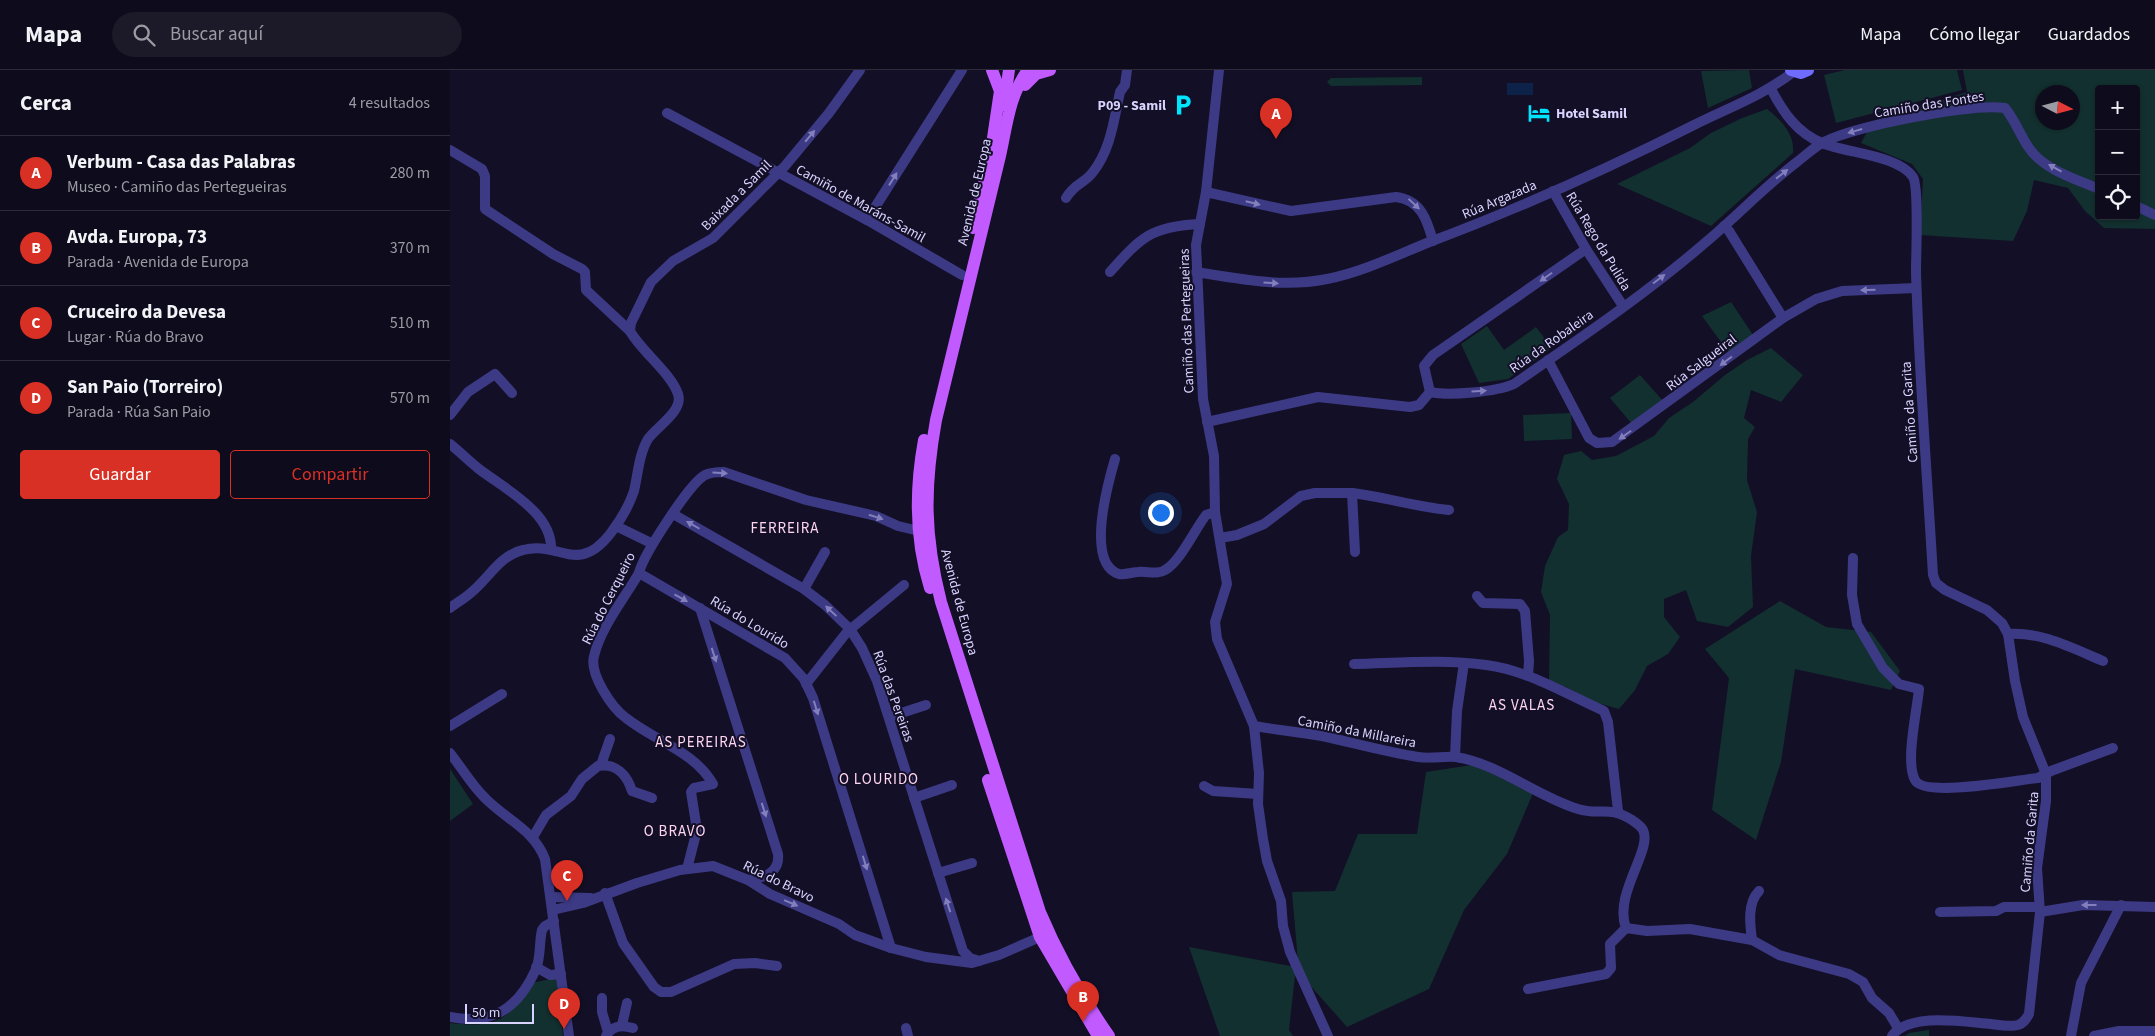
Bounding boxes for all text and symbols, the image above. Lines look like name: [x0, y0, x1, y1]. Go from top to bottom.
search box: [112, 12, 462, 57]
text: Mapa: [25, 17, 82, 52]
icon: search: [130, 21, 158, 49]
text: Buscar aquí: [170, 21, 263, 48]
text: Mapa: [1860, 22, 1901, 47]
text: Cómo llegar: [1929, 22, 2020, 47]
text: Guardados: [2048, 22, 2130, 47]
north arrow: [2035, 85, 2080, 130]
map controls: [2095, 85, 2140, 220]
button: +: [2095, 85, 2140, 130]
street label: Camiño das Fontes: [1873, 86, 1986, 124]
text: Cerca: [20, 88, 72, 118]
text: 4 resultados: [349, 92, 430, 114]
parking icon: P09 - Samil: [1170, 92, 1196, 118]
place label: P09 - Samil: [1098, 96, 1166, 116]
pin: A: [1260, 98, 1292, 139]
hotel icon: Hotel Samil: [1526, 100, 1552, 126]
place label: Hotel Samil: [1556, 104, 1627, 124]
one-way arrow: [1847, 128, 1862, 136]
one-way arrow: [805, 129, 816, 142]
button: −: [2095, 130, 2140, 175]
street label: Avenida de Europa: [953, 137, 997, 248]
text: Verbum - Casa das Palabras: [67, 149, 295, 176]
street label: Baixada a Samil: [697, 156, 777, 235]
street label: Camiño de Maráns-Samil: [792, 160, 929, 248]
text: A: [31, 162, 41, 184]
text: 280 m: [390, 162, 430, 184]
one-way arrow: [2048, 164, 2061, 173]
one-way arrow: [1775, 168, 1788, 179]
one-way arrow: [888, 173, 898, 186]
street label: Rúa Argazada: [1459, 175, 1540, 225]
button: locate: [2095, 175, 2140, 220]
text: Museo · Camiño das Pertegueiras: [67, 176, 287, 198]
street label: Rúa Rego da Pulida: [1561, 188, 1636, 295]
one-way arrow: [1246, 199, 1261, 207]
one-way arrow: [1408, 199, 1421, 210]
text: Avda. Europa, 73: [67, 224, 207, 251]
text: B: [31, 237, 41, 259]
text: 370 m: [390, 237, 430, 259]
street label: Camiño das Pertegueiras: [1174, 248, 1200, 394]
text: Parada · Avenida de Europa: [67, 251, 249, 273]
one-way arrow: [1539, 272, 1553, 282]
one-way arrow: [1652, 274, 1665, 284]
one-way arrow: [1263, 279, 1279, 287]
one-way arrow: [1859, 286, 1875, 294]
text: Cruceiro da Devesa: [67, 299, 226, 326]
street label: Rúa da Robaleira: [1505, 305, 1598, 378]
text: C: [31, 312, 41, 334]
text: 510 m: [390, 312, 430, 334]
text: Lugar · Rúa do Bravo: [67, 326, 204, 348]
street label: Rúa Salgueiral: [1662, 329, 1741, 396]
one-way arrow: [1720, 355, 1733, 366]
street label: Camiño da Garita: [1896, 361, 1924, 463]
text: San Paio (Torreiro): [67, 374, 223, 401]
one-way arrow: [1471, 386, 1487, 394]
text: D: [31, 387, 41, 409]
text: 570 m: [390, 387, 430, 409]
text: Parada · Rúa San Paio: [67, 401, 211, 423]
one-way arrow: [1618, 430, 1632, 440]
button: Guardar: [20, 450, 220, 499]
button: Compartir: [230, 450, 430, 499]
one-way arrow: [713, 470, 729, 478]
your location: [1148, 500, 1174, 526]
one-way arrow: [869, 513, 884, 521]
district label: FERREIRA: [751, 518, 819, 539]
one-way arrow: [687, 521, 700, 530]
street label: Avenida de Europa: [935, 547, 983, 658]
street label: Rúa do Cerqueiro: [577, 549, 641, 648]
street label: Rúa do Lourido: [706, 591, 793, 654]
one-way arrow: [674, 593, 688, 602]
one-way arrow: [826, 605, 838, 617]
one-way arrow: [710, 648, 718, 663]
street label: Rúa das Pereiras: [867, 648, 919, 745]
district label: AS VALAS: [1489, 695, 1555, 716]
one-way arrow: [812, 701, 820, 716]
street label: Camiño da Millareira: [1296, 711, 1418, 753]
district label: AS PEREIRAS: [655, 732, 747, 753]
district label: O LOURIDO: [839, 769, 919, 790]
street label: Camiño da Garita: [2016, 791, 2044, 893]
one-way arrow: [761, 802, 768, 817]
district label: O BRAVO: [644, 821, 706, 842]
street label: Rúa do Bravo: [739, 856, 818, 908]
one-way arrow: [861, 856, 869, 871]
pin: C: [551, 860, 583, 901]
one-way arrow: [944, 897, 952, 912]
one-way arrow: [784, 900, 798, 908]
one-way arrow: [2081, 901, 2097, 909]
pin: B: [1067, 981, 1099, 1022]
pin: D: [548, 988, 580, 1029]
scale bar: [465, 1001, 534, 1024]
text: 50 m: [472, 1003, 500, 1023]

